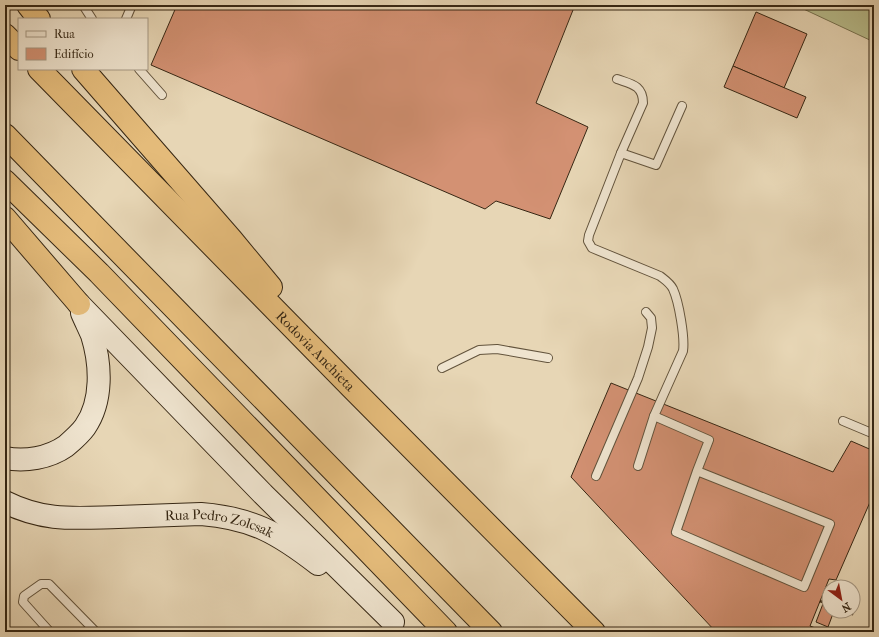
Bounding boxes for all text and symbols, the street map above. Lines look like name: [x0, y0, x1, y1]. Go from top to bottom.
legend: [18, 18, 148, 70]
text: Rua: [54, 27, 75, 41]
text: Edifício: [54, 47, 94, 61]
street label: Rodovia Anchieta: [272, 308, 359, 395]
street label: Rua Pedro Zolcsak: [164, 506, 277, 542]
north arrow: [821, 579, 861, 619]
text: N: [839, 599, 853, 615]

